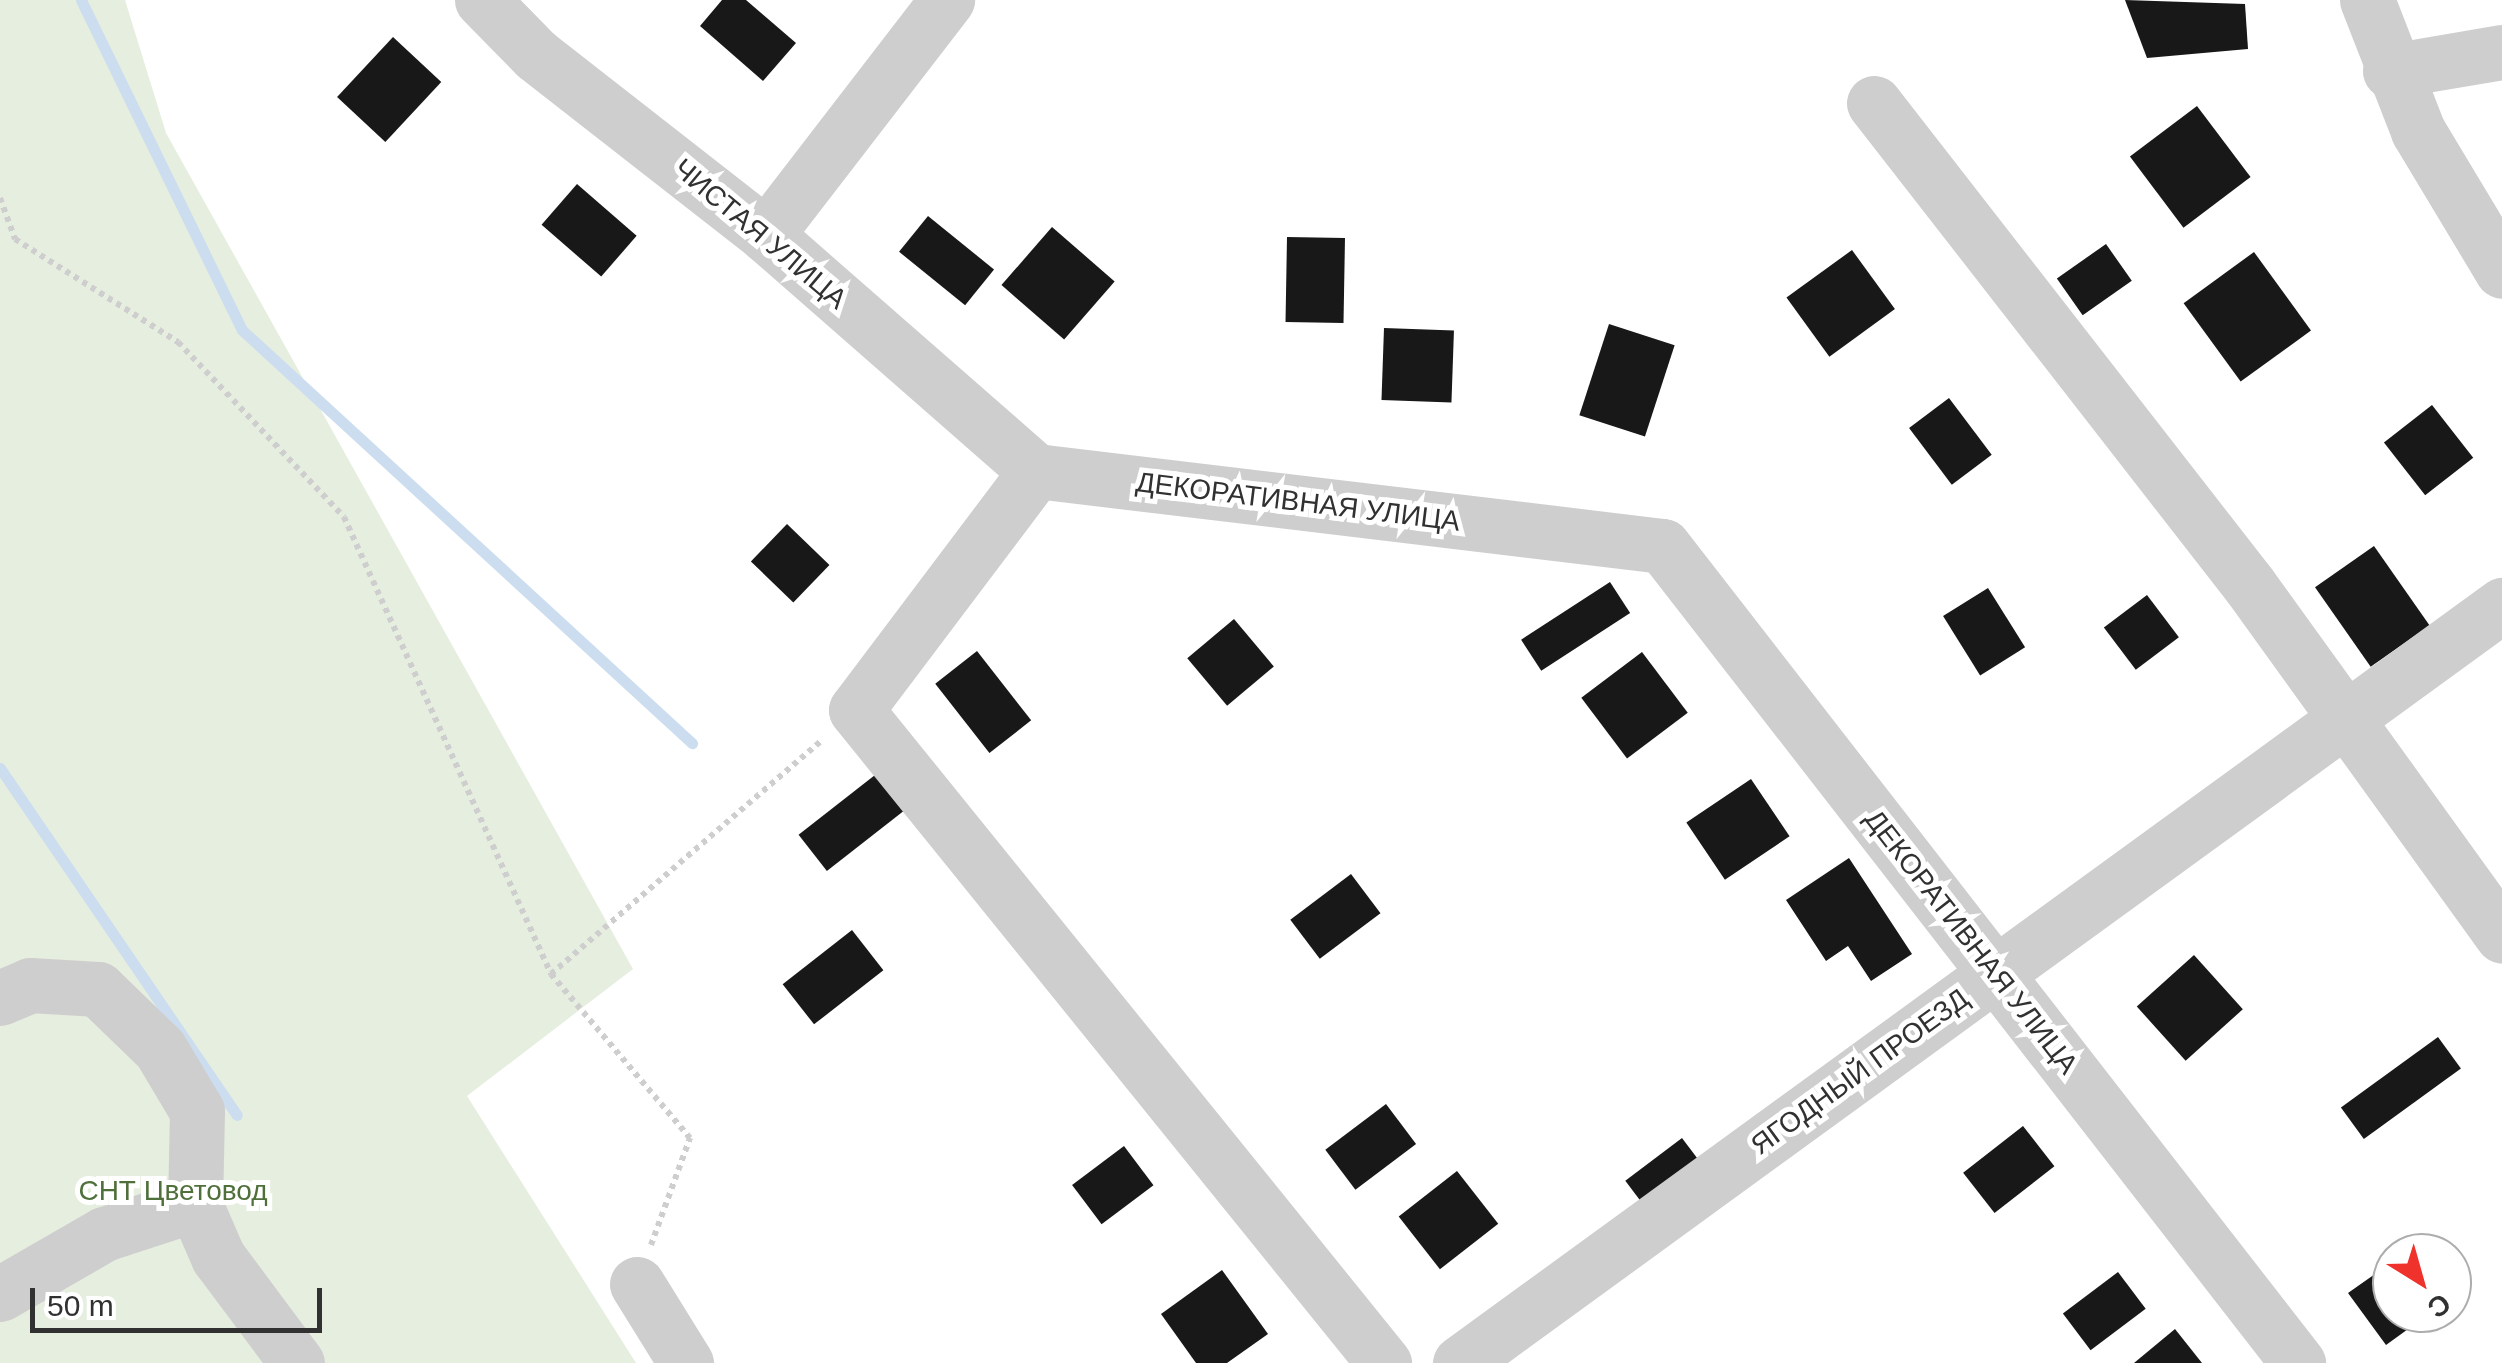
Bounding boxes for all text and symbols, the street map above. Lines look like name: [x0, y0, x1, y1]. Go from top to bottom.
street label: ЧИСТАЯ УЛИЦА: [667, 152, 853, 316]
street label: ДЕКОРАТИВНАЯ УЛИЦА: [1134, 465, 1462, 539]
street label: ДЕКОРАТИВНАЯ УЛИЦА: [1857, 803, 2085, 1081]
street label: ЯГОДНЫЙ ПРОЕЗД: [1745, 982, 1975, 1162]
park label: СНТ Цветовод: [78, 1174, 268, 1208]
north arrow: [2372, 1233, 2472, 1333]
scale bar: [35, 1268, 328, 1330]
text: С: [2422, 1287, 2457, 1324]
text: 50 m: [47, 1289, 114, 1322]

